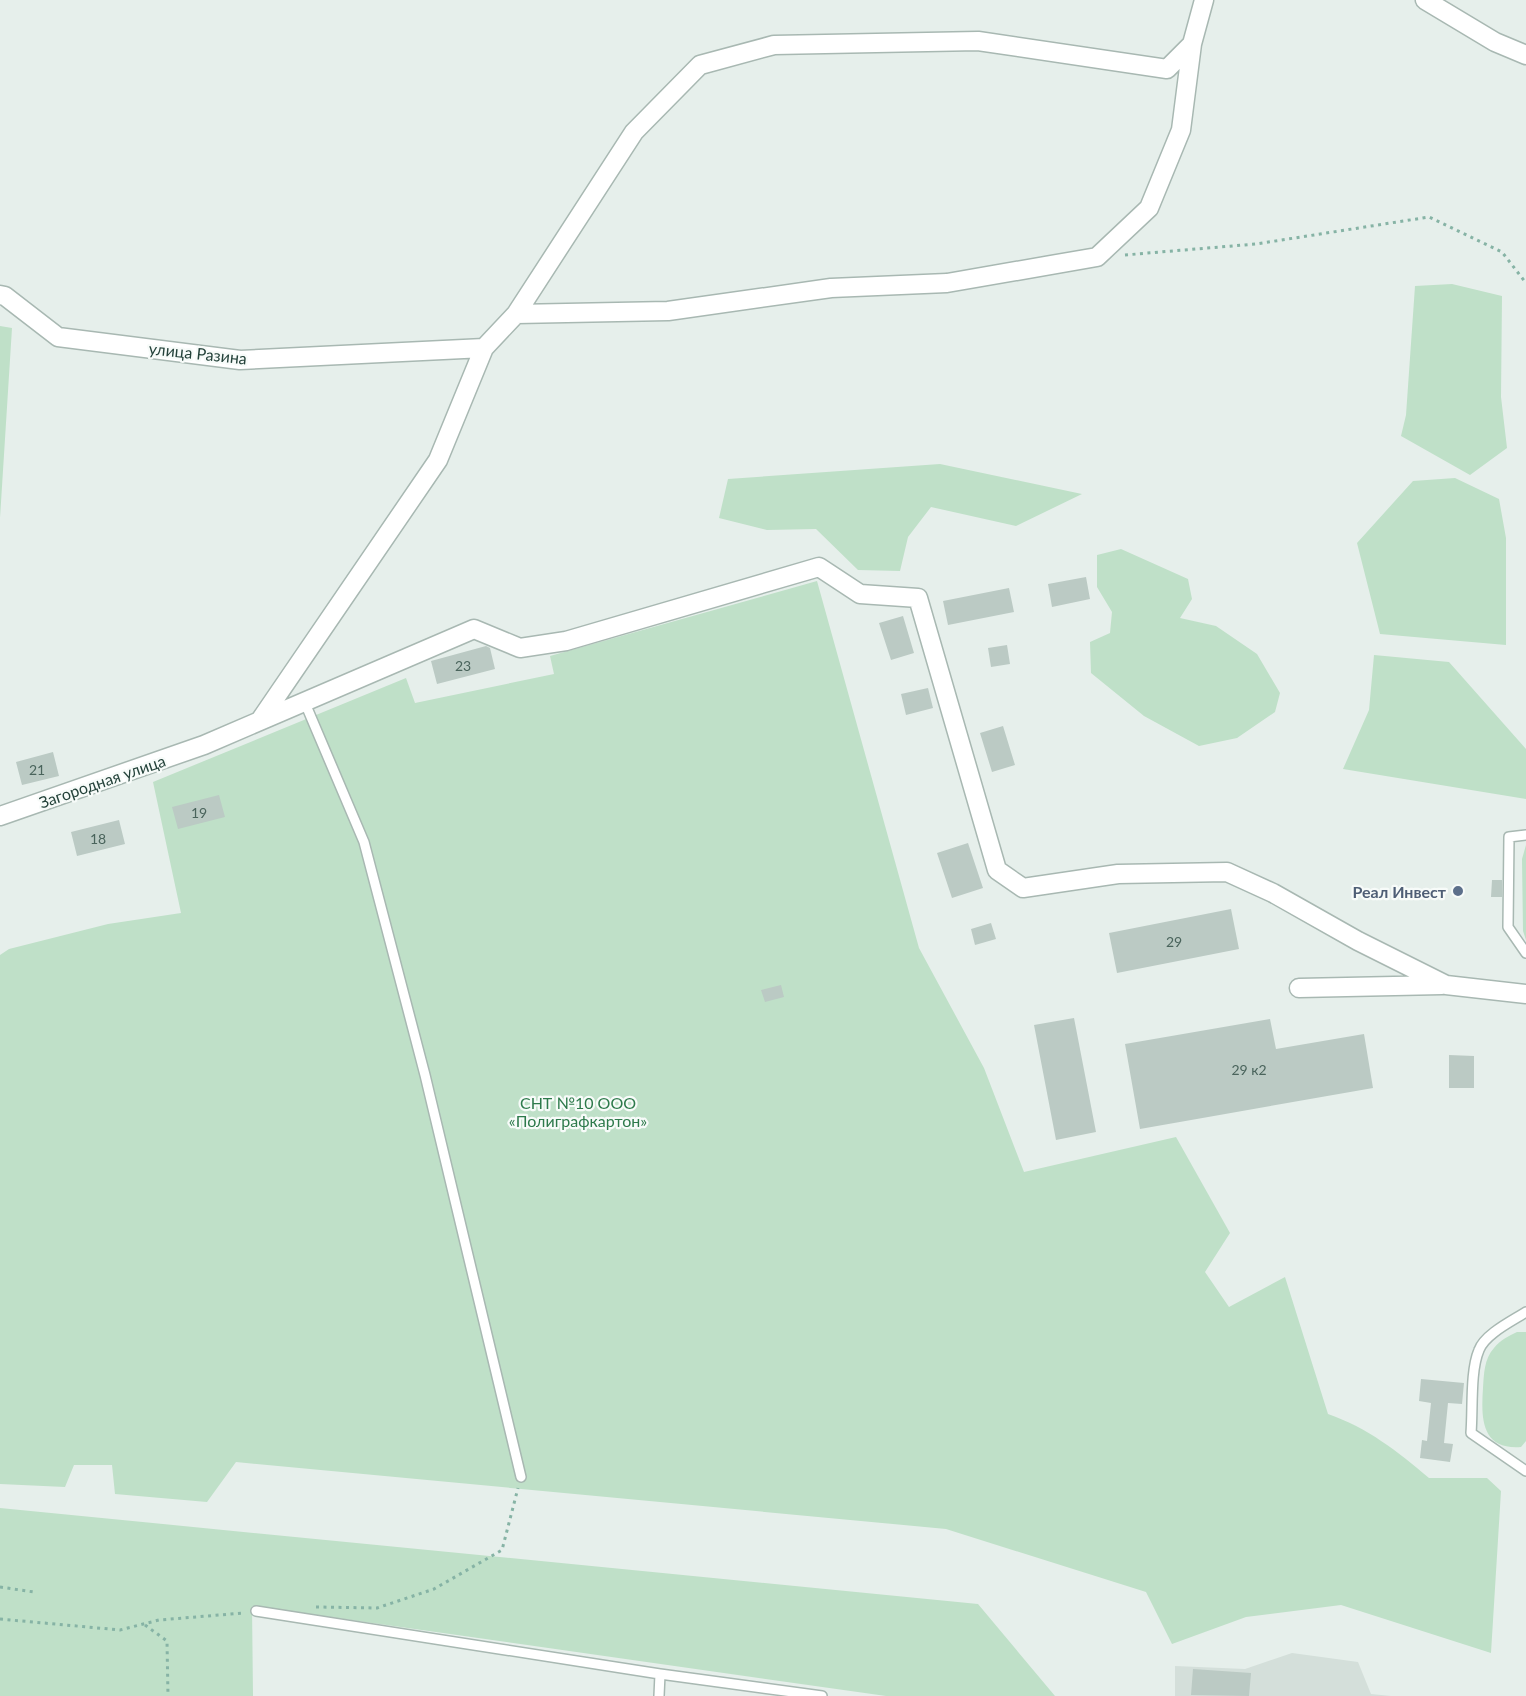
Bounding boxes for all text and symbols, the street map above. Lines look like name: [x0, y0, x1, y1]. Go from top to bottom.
street label: улица Разина: [148, 338, 248, 368]
house number: 23: [455, 657, 471, 674]
street label: Загородная улица: [36, 750, 168, 812]
house number: 21: [29, 761, 45, 778]
house number: 19: [191, 804, 207, 821]
house number: 18: [90, 830, 106, 847]
place label: Реал Инвест: [1353, 882, 1447, 901]
marker: Реал Инвест: [1451, 884, 1465, 898]
house number: 29: [1166, 933, 1182, 950]
house number: 29 к2: [1231, 1061, 1267, 1078]
park label: СНТ №10 ООО «Полиграфкартон»: [509, 1093, 647, 1130]

